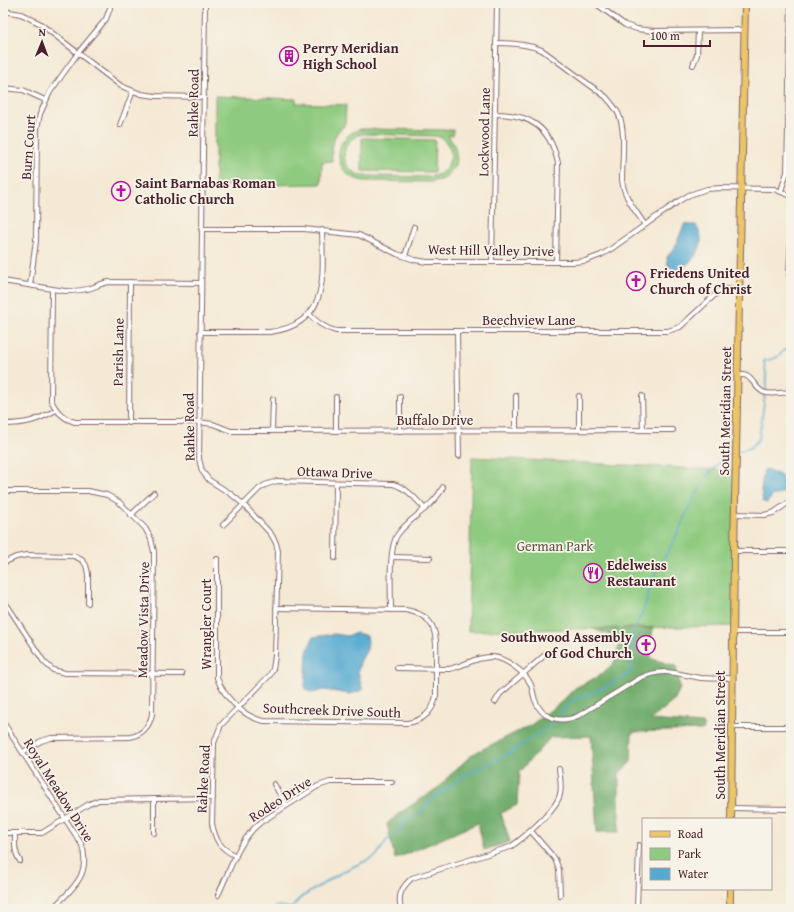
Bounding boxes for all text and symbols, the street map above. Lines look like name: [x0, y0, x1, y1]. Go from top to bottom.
north arrow: [22, 22, 62, 62]
scale bar: [644, 22, 710, 48]
text: N: [38, 24, 47, 40]
text: 100 m: [650, 27, 680, 44]
place label: Perry Meridian High School: [303, 38, 399, 74]
building icon: Perry Meridian High School: [278, 45, 300, 67]
street label: Rahke Road: [182, 68, 204, 137]
street label: Lockwood Lane: [473, 87, 495, 177]
street label: Burn Court: [16, 114, 40, 180]
place label: Saint Barnabas Roman Catholic Church: [135, 173, 276, 209]
church icon: Saint Barnabas Roman Catholic Church: [110, 180, 132, 202]
street label: West Hill Valley Drive: [428, 239, 555, 261]
place label: Friedens United Church of Christ: [650, 263, 752, 299]
church icon: Friedens United Church of Christ: [625, 270, 647, 292]
street label: Beechview Lane: [482, 310, 576, 330]
street label: Parish Lane: [107, 317, 129, 386]
street label: South Meridian Street: [714, 346, 736, 476]
street label: Rahke Road: [178, 392, 200, 461]
street label: Buffalo Drive: [397, 410, 474, 430]
street label: Ottawa Drive: [297, 461, 374, 483]
park label: German Park: [517, 536, 594, 556]
place label: Edelweiss Restaurant: [607, 555, 677, 591]
street label: Meadow Vista Drive: [132, 561, 154, 679]
restaurant icon: Edelweiss Restaurant: [582, 562, 604, 584]
street label: Wrangler Court: [196, 578, 216, 670]
place label: Southwood Assembly of God Church: [501, 627, 633, 663]
church icon: Southwood Assembly of God Church: [635, 634, 657, 656]
street label: South Meridian Street: [710, 670, 730, 800]
street label: Southcreek Drive South: [263, 698, 402, 722]
street label: Royal Meadow Drive: [19, 734, 99, 846]
street label: Rahke Road: [191, 744, 215, 814]
street label: Rodeo Drive: [245, 771, 316, 827]
legend: [642, 818, 772, 890]
text: Road: [678, 825, 704, 842]
text: Park: [678, 845, 702, 862]
text: Water: [678, 865, 708, 882]

